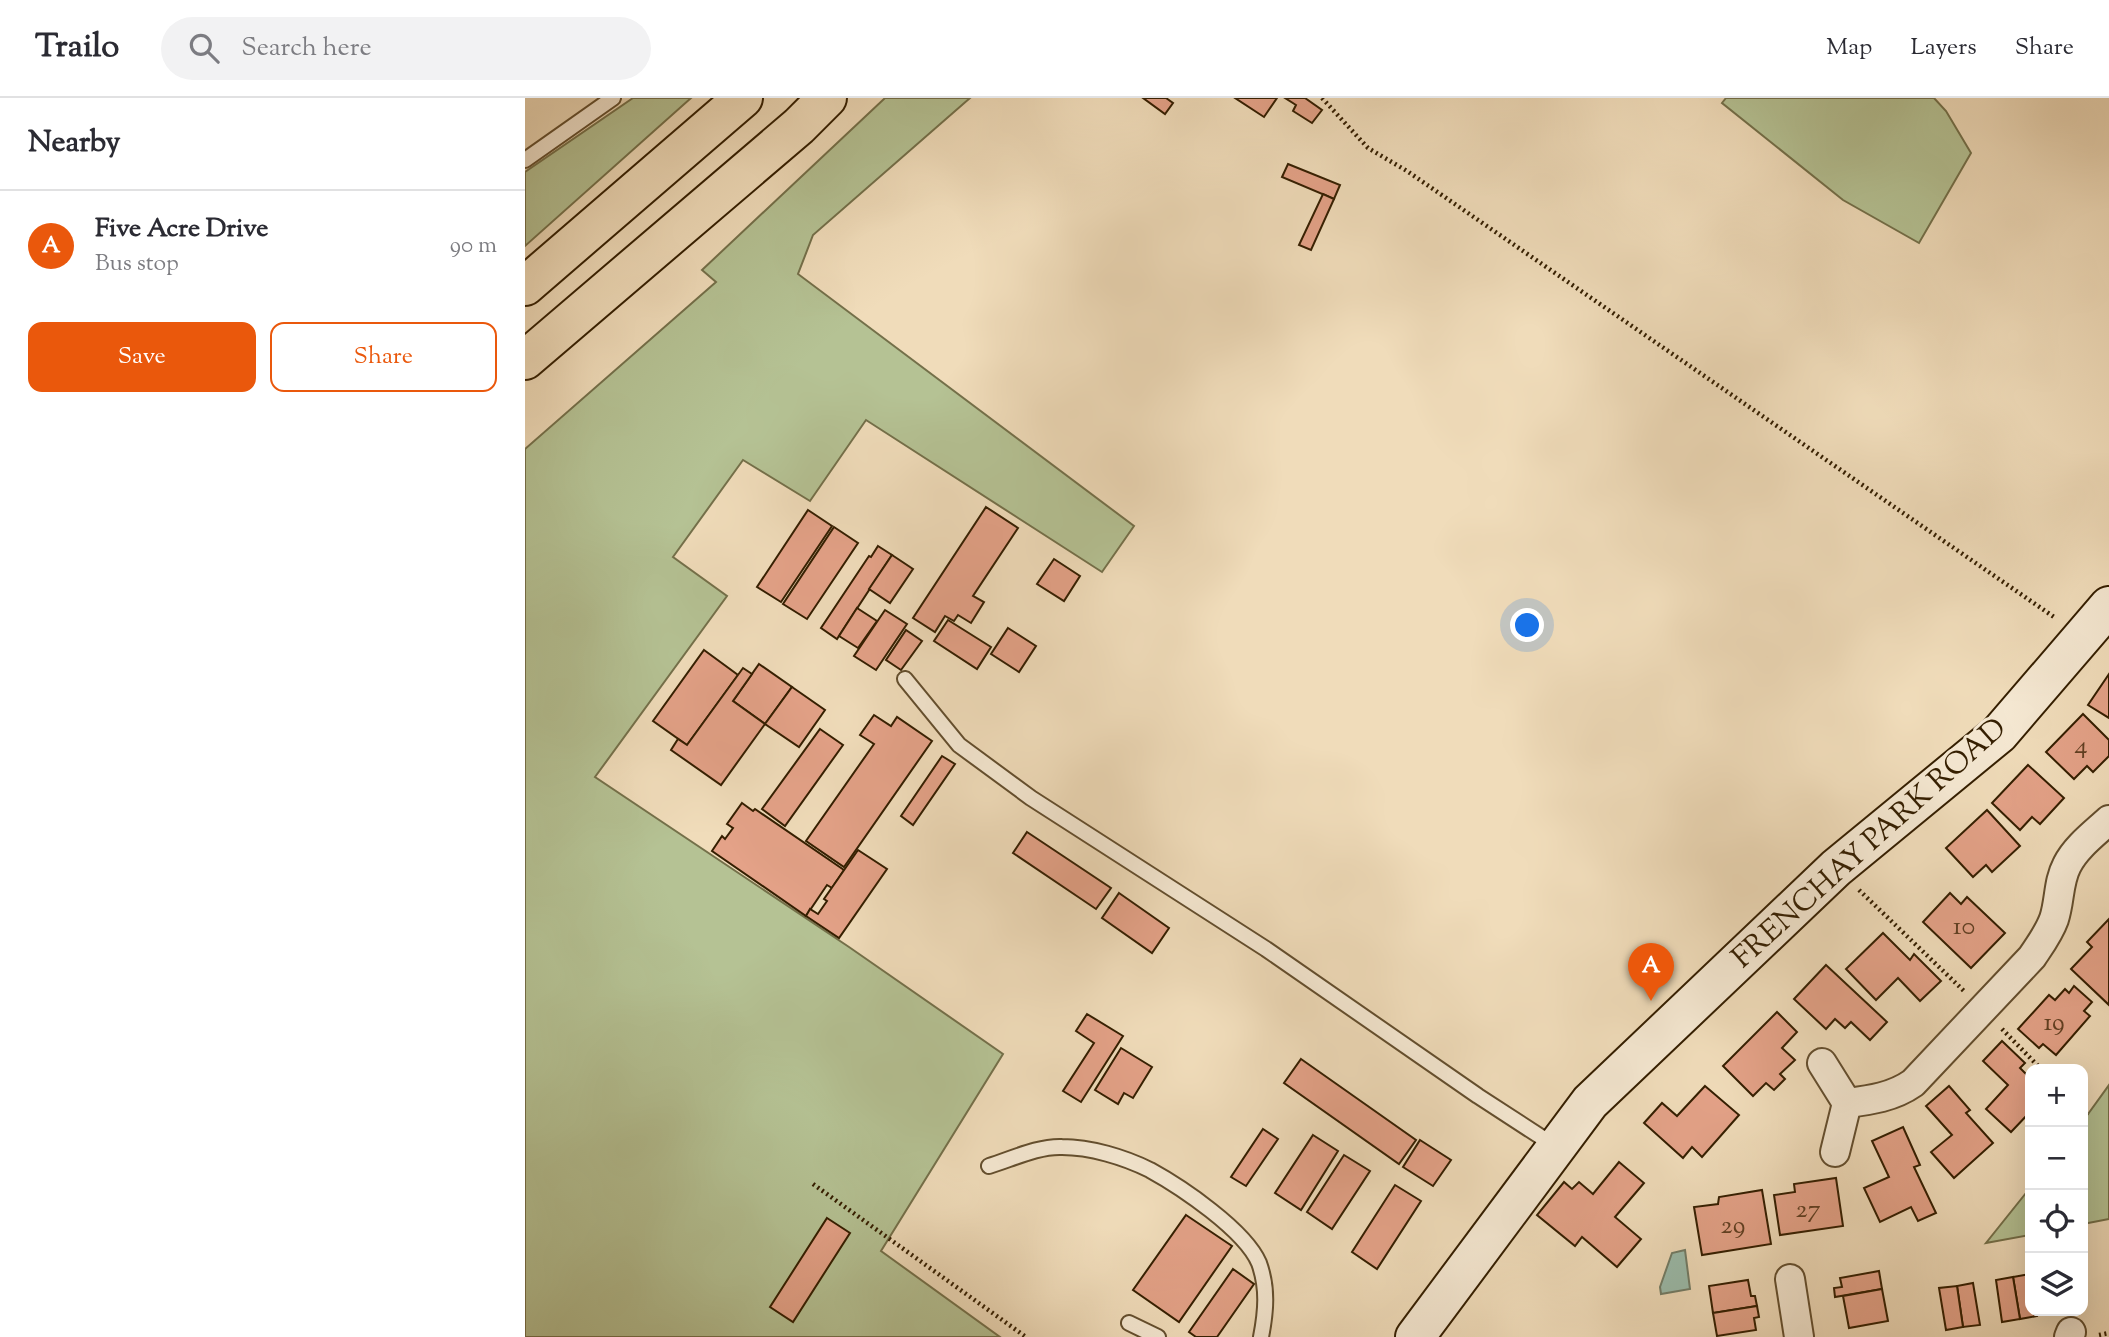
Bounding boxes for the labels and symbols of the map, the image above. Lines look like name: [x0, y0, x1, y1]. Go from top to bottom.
your location: [1510, 608, 1544, 642]
street label: FRENCHAY PARK ROAD: [1723, 709, 2017, 979]
house number: 4: [2074, 728, 2088, 765]
house number: 10: [1953, 909, 1975, 946]
pin: A: [1628, 943, 1674, 1001]
house number: 19: [2043, 1005, 2065, 1042]
house number: 27: [1795, 1192, 1821, 1229]
house number: 29: [1721, 1208, 1745, 1245]

